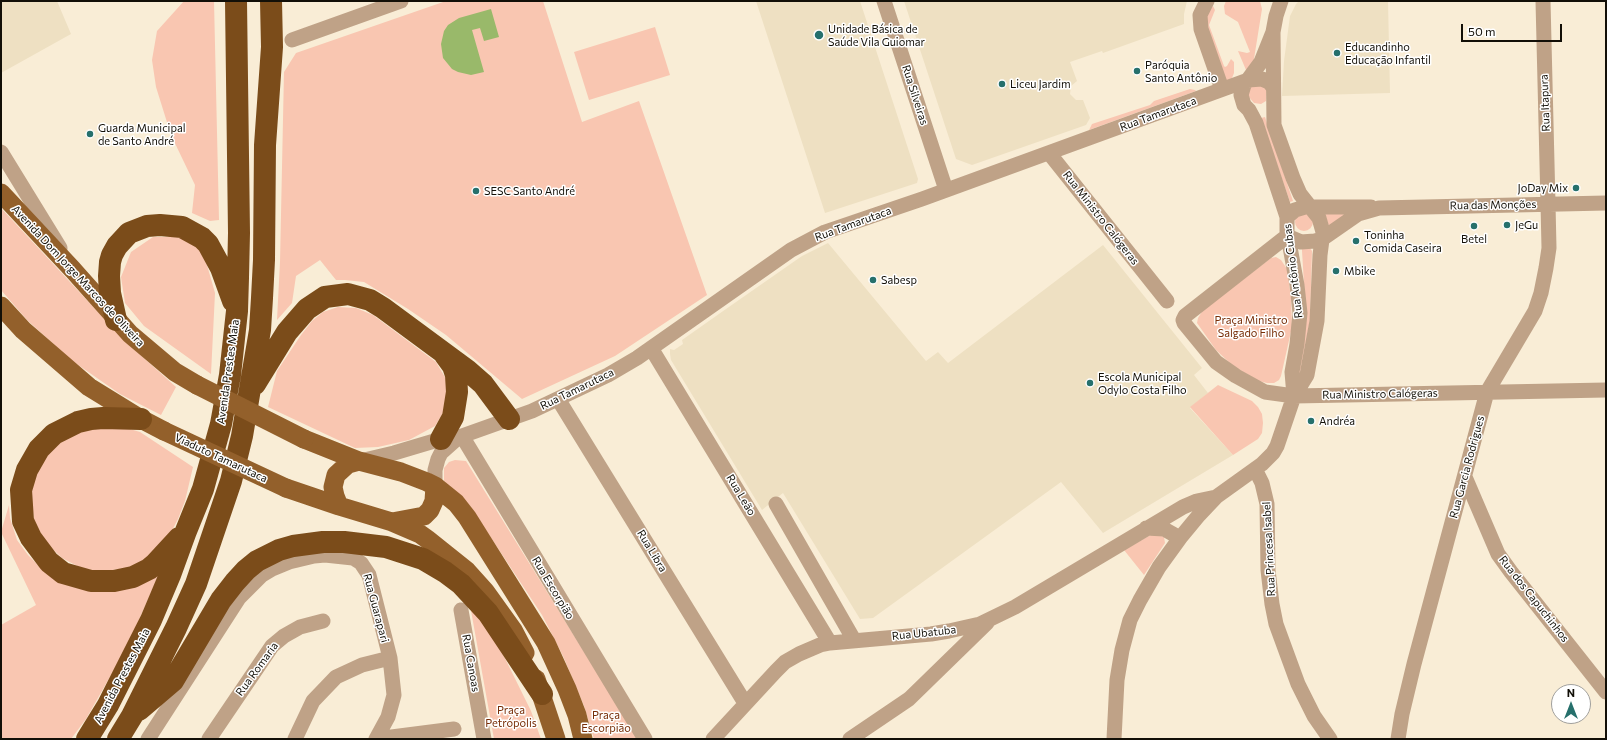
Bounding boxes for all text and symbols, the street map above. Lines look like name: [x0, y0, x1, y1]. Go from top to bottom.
scale bar: [1463, 16, 1564, 42]
place label: Unidade Básica de Saúde Vila Guiomar: [828, 22, 925, 48]
text: 50 m: [1468, 24, 1496, 38]
marker: Unidade Básica de Saúde Vila Guiomar: [813, 29, 825, 41]
place label: Educandinho Educação Infantil: [1345, 40, 1431, 66]
marker: Educandinho Educação Infantil: [1332, 48, 1342, 58]
place label: Paróquia Santo Antônio: [1145, 58, 1217, 84]
street label: Rua Silveiras: [899, 63, 931, 127]
marker: Paróquia Santo Antônio: [1132, 66, 1142, 76]
street label: Rua Itapura: [1537, 74, 1553, 132]
place label: Liceu Jardim: [1010, 77, 1071, 91]
marker: Liceu Jardim: [997, 79, 1007, 89]
street label: Rua Tamarutaca: [1118, 94, 1198, 134]
place label: Guarda Municipal de Santo André: [98, 121, 185, 147]
marker: Guarda Municipal de Santo André: [85, 129, 95, 139]
street label: Rua Ministro Calógeras: [1060, 168, 1142, 268]
place label: JoDay Mix: [1517, 181, 1568, 195]
marker: JoDay Mix: [1571, 183, 1581, 193]
place label: SESC Santo André: [484, 184, 575, 198]
marker: SESC Santo André: [471, 186, 481, 196]
street label: Rua das Monções: [1450, 198, 1536, 212]
street label: Avenida Dom Jorge Marcos de Oliveira: [9, 203, 147, 349]
street label: Rua Tamarutaca: [813, 204, 893, 244]
place label: JeGu: [1515, 218, 1538, 232]
marker: JeGu: [1502, 220, 1512, 230]
marker: Betel: [1469, 221, 1479, 231]
street label: Rua Antônio Cubas: [1281, 223, 1305, 319]
place label: Toninha Comida Caseira: [1364, 228, 1442, 254]
place label: Betel: [1461, 232, 1487, 246]
marker: Toninha Comida Caseira: [1351, 236, 1361, 246]
place label: Mbike: [1344, 264, 1375, 278]
marker: Mbike: [1331, 266, 1341, 276]
place label: Sabesp: [881, 273, 917, 287]
marker: Sabesp: [868, 275, 878, 285]
park label: Praça Ministro Salgado Filho: [1215, 313, 1287, 339]
street label: Avenida Prestes Maia: [214, 319, 242, 425]
street label: Rua Tamarutaca: [538, 365, 616, 413]
place label: Escola Municipal Odylo Costa Filho: [1098, 370, 1187, 396]
marker: Escola Municipal Odylo Costa Filho: [1085, 378, 1095, 388]
street label: Rua Ministro Calógeras: [1322, 386, 1438, 402]
place label: Andréa: [1319, 414, 1355, 428]
street label: Rua Garcia Rodrigues: [1447, 414, 1487, 520]
marker: Andréa: [1306, 416, 1316, 426]
street label: Viaduto Tamarutaca: [172, 431, 270, 485]
street label: Rua Leão: [724, 472, 758, 518]
street label: Rua Princesa Isabel: [1260, 501, 1278, 597]
street label: Rua Libra: [634, 527, 670, 575]
street label: Rua dos Capuchinhos: [1496, 553, 1572, 645]
street label: Rua Escorpião: [529, 554, 577, 622]
street label: Rua Guarapari: [360, 572, 392, 644]
street label: Rua Ubatuba: [891, 623, 957, 643]
street label: Avenida Prestes Maia: [91, 626, 153, 726]
street label: Rua Canoas: [459, 633, 483, 693]
street label: Rua Romaria: [233, 640, 281, 698]
north arrow: [1551, 684, 1591, 724]
text: N: [1567, 686, 1575, 699]
park label: Praça Petrópolis: [485, 703, 537, 729]
park label: Praça Escorpião: [581, 708, 631, 734]

